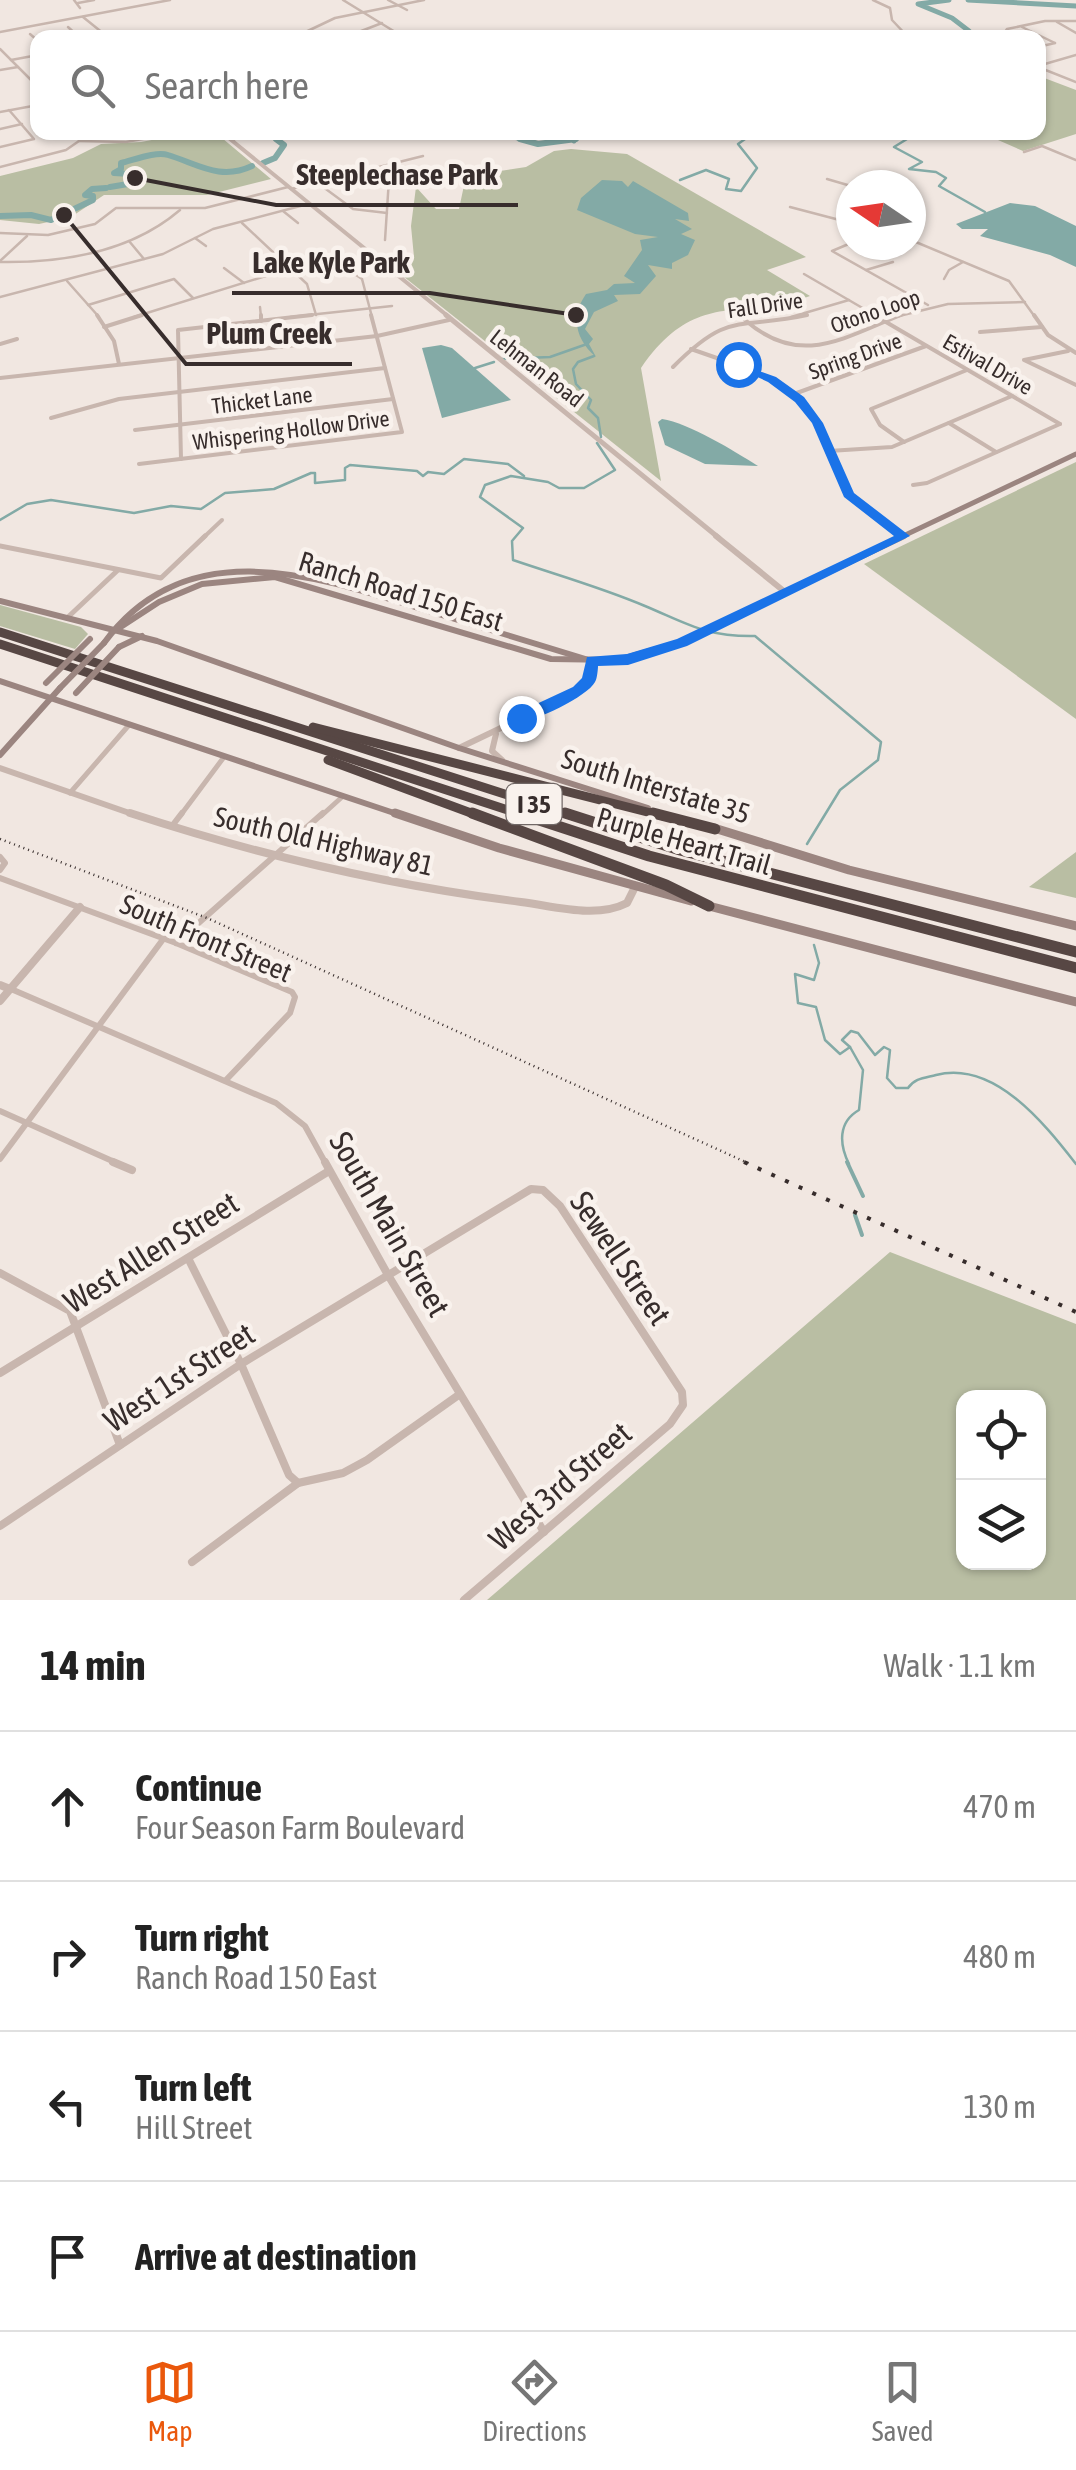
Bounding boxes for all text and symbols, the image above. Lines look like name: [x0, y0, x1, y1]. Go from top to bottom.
search box: [30, 30, 1046, 140]
icon: search: [65, 58, 120, 113]
text: Search here: [145, 64, 309, 107]
callout: Steeplechase Park: [276, 145, 518, 205]
text: Steeplechase Park: [296, 157, 498, 191]
north arrow: [836, 170, 926, 260]
callout: Lake Kyle Park: [232, 233, 430, 293]
text: Lake Kyle Park: [252, 245, 411, 279]
street label: Otono Loop: [827, 284, 923, 338]
street label: Fall Drive: [726, 287, 804, 323]
callout: Plum Creek: [186, 304, 352, 364]
text: Plum Creek: [206, 316, 333, 350]
street label: Lehman Road: [485, 324, 589, 412]
street label: Spring Drive: [805, 327, 905, 385]
street label: Estival Drive: [939, 328, 1037, 400]
route start: [716, 342, 762, 388]
street label: Thicket Lane: [210, 381, 314, 419]
street label: Whispering Hollow Drive: [191, 405, 391, 455]
street label: Ranch Road 150 East: [295, 545, 507, 637]
route end: [499, 696, 545, 742]
street label: South Interstate 35: [558, 742, 754, 830]
road number: I 35: [506, 784, 562, 824]
street label: South Old Highway 81: [211, 800, 437, 882]
street label: Purple Heart Trail: [593, 801, 775, 881]
street label: South Front Street: [116, 888, 296, 988]
street label: South Main Street: [322, 1125, 458, 1323]
street label: West Allen Street: [57, 1184, 245, 1320]
street label: Sewell Street: [563, 1184, 679, 1332]
street label: West 1st Street: [97, 1315, 261, 1439]
map controls: [956, 1390, 1046, 1570]
button: locate: [956, 1390, 1046, 1480]
street label: West 3rd Street: [481, 1414, 639, 1558]
button: layers: [956, 1480, 1046, 1570]
text: 14 min: [40, 1641, 146, 1689]
text: Walk · 1.1 km: [883, 1647, 1036, 1684]
text: Continue: [135, 1766, 262, 1809]
icon: ahead: [40, 1779, 95, 1834]
text: 470 m: [963, 1788, 1036, 1825]
text: Four Season Farm Boulevard: [135, 1809, 465, 1846]
text: Turn right: [135, 1916, 269, 1959]
icon: right: [40, 1929, 95, 1984]
text: 480 m: [963, 1938, 1036, 1975]
text: Ranch Road 150 East: [135, 1959, 377, 1996]
text: Turn left: [135, 2066, 251, 2109]
icon: left: [40, 2079, 95, 2134]
text: 130 m: [963, 2088, 1036, 2125]
text: Hill Street: [135, 2109, 253, 2146]
icon: arrive: [40, 2229, 95, 2284]
text: Arrive at destination: [135, 2235, 417, 2278]
tab: Map: [142, 2355, 197, 2447]
tab: Directions: [482, 2355, 587, 2447]
tab: Saved: [872, 2355, 934, 2447]

